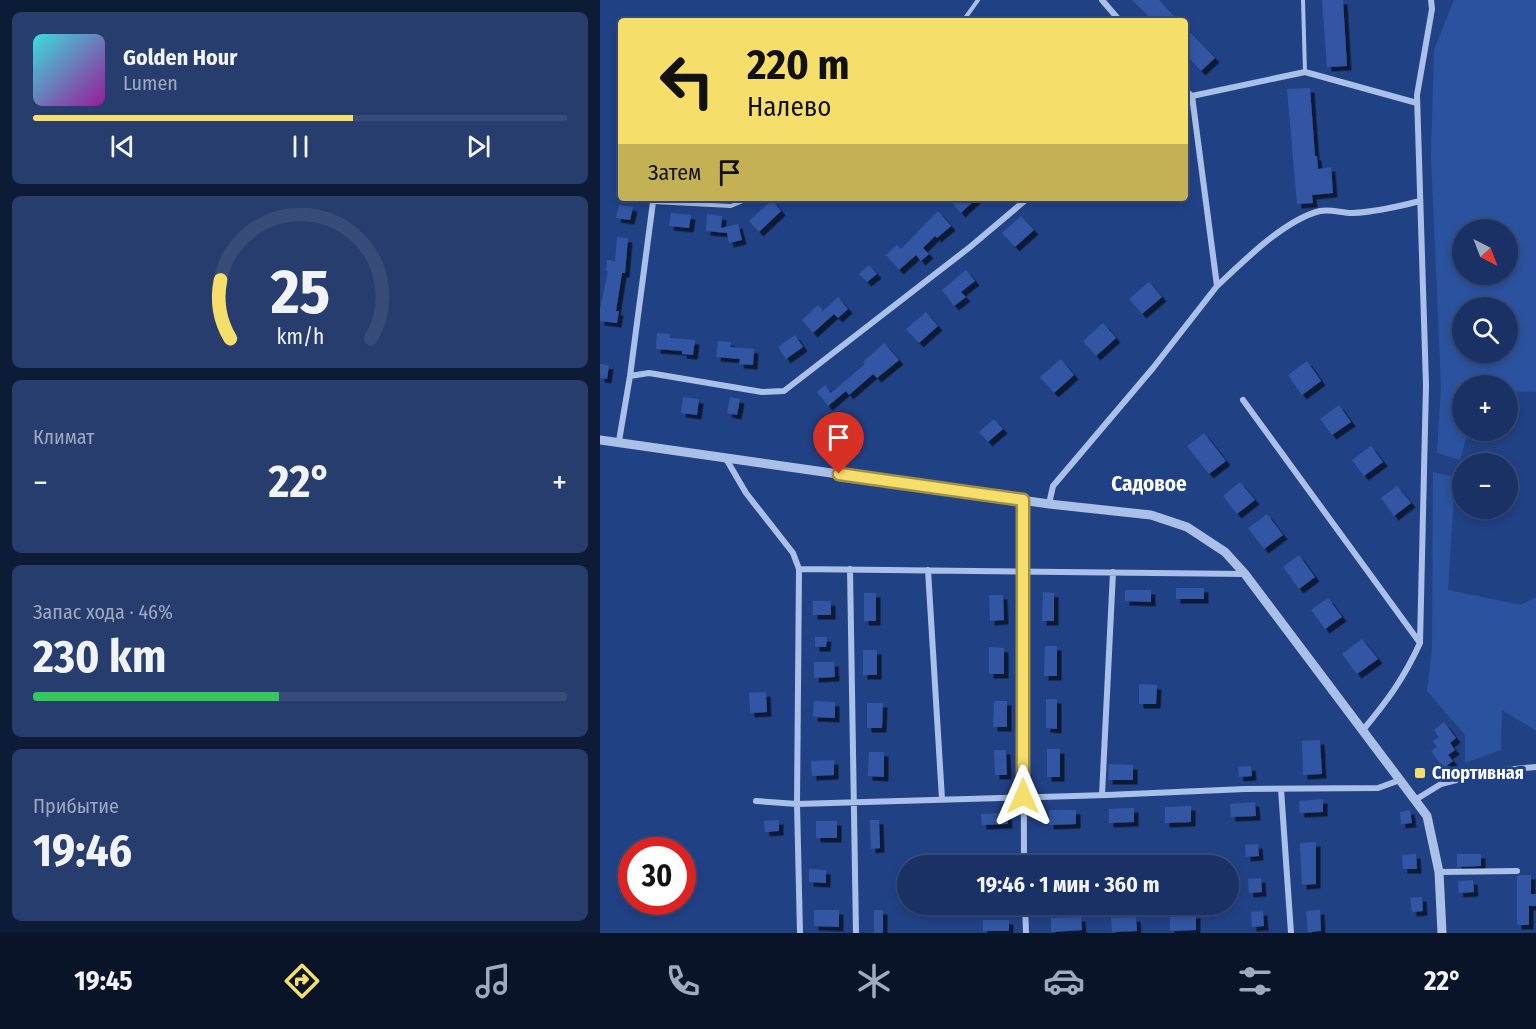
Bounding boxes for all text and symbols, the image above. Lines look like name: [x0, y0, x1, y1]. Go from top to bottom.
text: 220 m: [747, 40, 850, 90]
icon: left: [648, 42, 726, 120]
text: Golden Hour: [123, 44, 237, 71]
text: Lumen: [123, 71, 178, 95]
text: Налево: [747, 91, 831, 123]
icon: previous: [106, 130, 139, 163]
icon: pause: [284, 130, 317, 163]
icon: next: [462, 130, 495, 163]
icon: arrive: [713, 156, 746, 189]
text: Затем: [648, 159, 701, 186]
north arrow: [1452, 219, 1518, 285]
map controls: [1452, 219, 1518, 519]
text: 25: [269, 255, 330, 330]
button: search: [1452, 297, 1518, 363]
text: km/h: [276, 325, 324, 351]
button: +: [1452, 375, 1518, 441]
pin: [813, 412, 864, 474]
icon: arrive: [822, 421, 855, 454]
text: Климат: [33, 425, 94, 449]
button: −: [1452, 453, 1518, 519]
text: 22°: [269, 455, 331, 509]
text: −: [33, 463, 48, 503]
text: +: [552, 463, 567, 503]
district label: Садовое: [1111, 471, 1187, 497]
text: Запас хода · 46%: [33, 600, 173, 624]
text: 230 km: [33, 630, 166, 684]
place label: Спортивная: [1432, 762, 1524, 784]
position arrow: [991, 764, 1055, 828]
marker: Спортивная: [1413, 766, 1427, 780]
text: Прибытие: [33, 794, 119, 818]
text: 19:46: [33, 824, 132, 878]
speed limit sign: 30: [618, 837, 696, 915]
text: 19:46 · 1 мин · 360 m: [977, 871, 1159, 898]
icon: directions: [281, 960, 323, 1002]
icon: music: [472, 960, 514, 1002]
icon: phone: [662, 960, 704, 1002]
icon: climate: [853, 960, 895, 1002]
icon: car: [1043, 960, 1085, 1002]
icon: filters: [1234, 960, 1276, 1002]
text: 19:45: [74, 965, 133, 997]
text: 22°: [1424, 965, 1462, 997]

